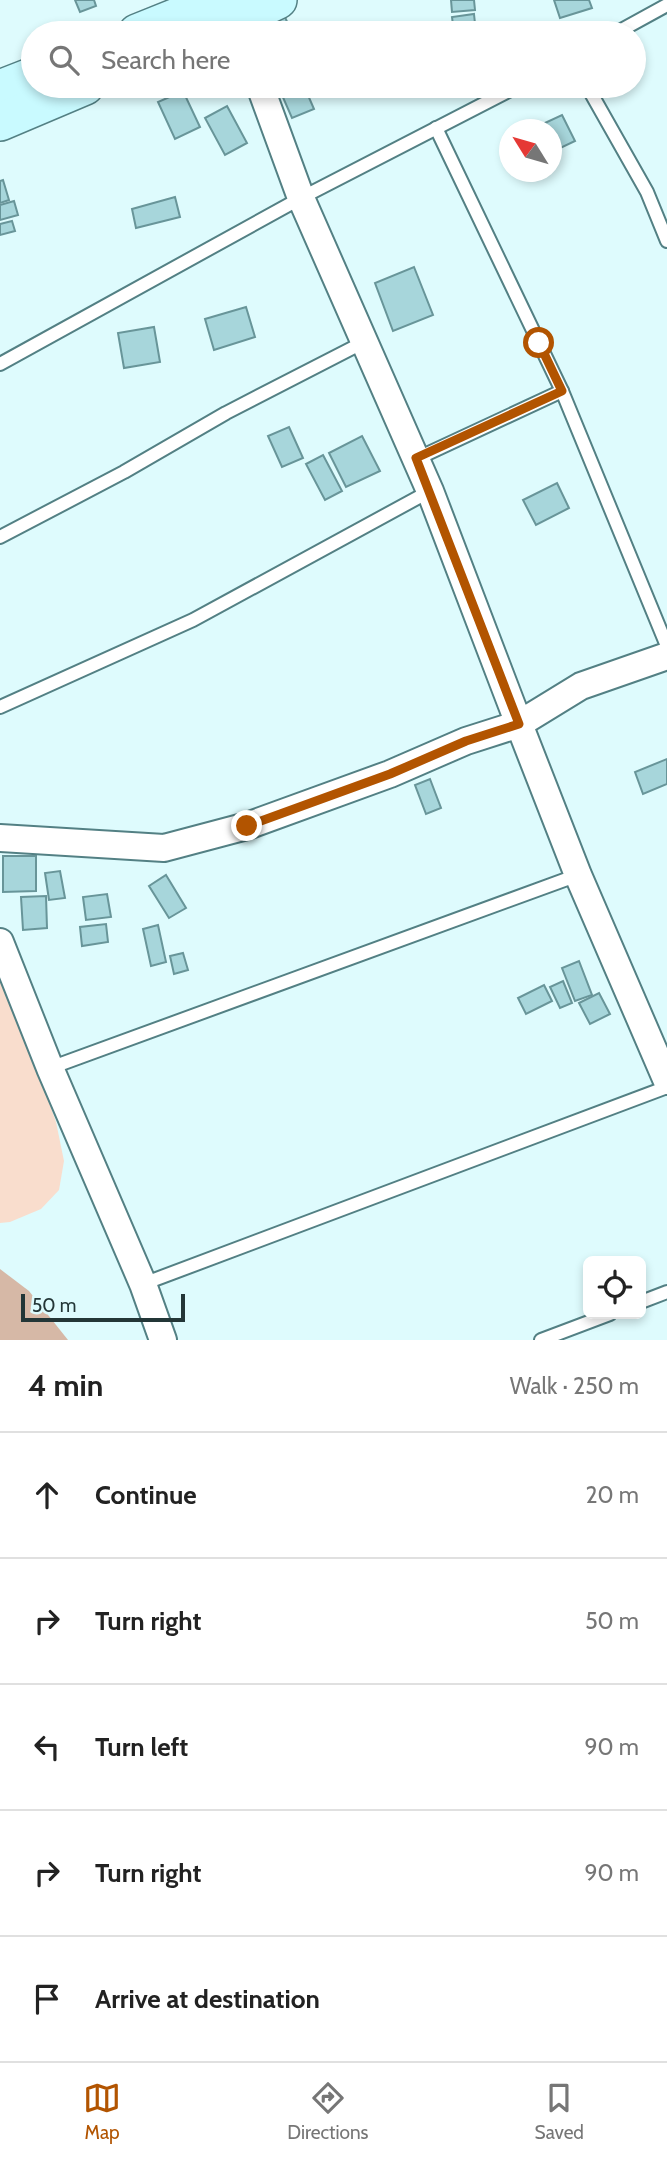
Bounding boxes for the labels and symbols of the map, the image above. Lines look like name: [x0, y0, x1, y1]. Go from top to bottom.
north arrow: [499, 119, 562, 182]
route start: [523, 327, 554, 358]
route end: [231, 810, 262, 841]
scale bar: [21, 1291, 186, 1323]

